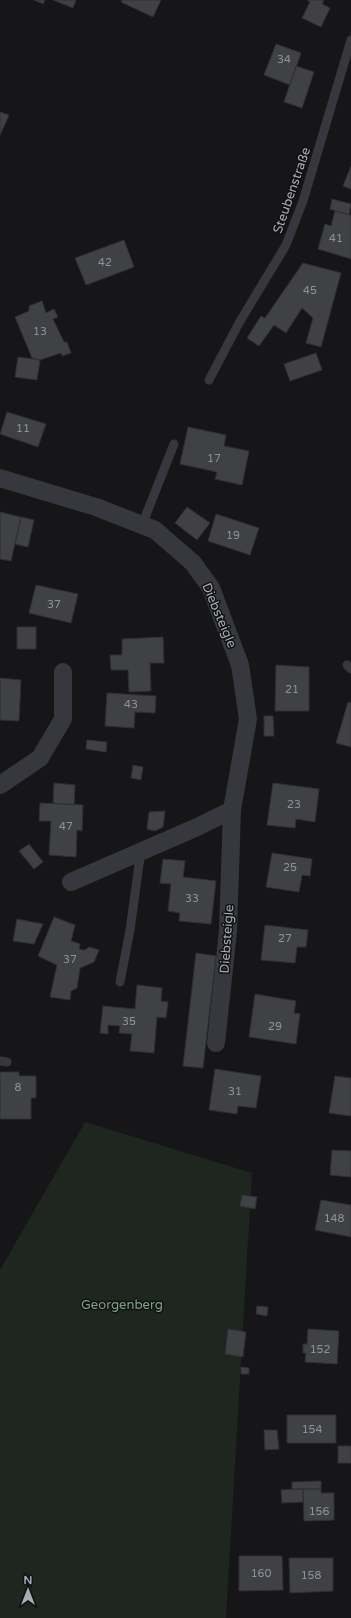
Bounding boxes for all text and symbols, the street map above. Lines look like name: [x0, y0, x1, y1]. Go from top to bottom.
house number: 34: [277, 53, 291, 66]
street label: Steubenstraße: [270, 145, 314, 236]
house number: 41: [329, 232, 343, 245]
house number: 42: [98, 256, 112, 269]
house number: 45: [303, 284, 317, 297]
house number: 13: [33, 325, 47, 338]
house number: 11: [16, 422, 30, 435]
house number: 17: [207, 452, 221, 465]
house number: 19: [226, 529, 240, 542]
street label: Diebsteigle: [198, 581, 240, 650]
house number: 37: [47, 598, 61, 611]
house number: 21: [285, 683, 299, 696]
house number: 43: [124, 698, 138, 711]
house number: 23: [287, 798, 301, 811]
house number: 47: [59, 820, 73, 833]
house number: 25: [283, 861, 297, 874]
house number: 33: [185, 892, 199, 905]
street label: Diebsteigle: [217, 904, 237, 974]
house number: 27: [278, 932, 292, 945]
house number: 37: [63, 953, 77, 966]
house number: 35: [122, 1015, 136, 1028]
house number: 29: [268, 1020, 282, 1033]
house number: 8: [15, 1081, 22, 1094]
house number: 31: [228, 1085, 242, 1098]
house number: 148: [324, 1212, 344, 1225]
park label: Georgenberg: [81, 1297, 163, 1313]
house number: 152: [310, 1343, 330, 1356]
house number: 154: [302, 1423, 322, 1436]
house number: 156: [309, 1505, 329, 1518]
house number: 160: [251, 1567, 271, 1580]
house number: 158: [301, 1569, 321, 1582]
north arrow: [8, 1570, 48, 1610]
text: N: [24, 1574, 32, 1587]

